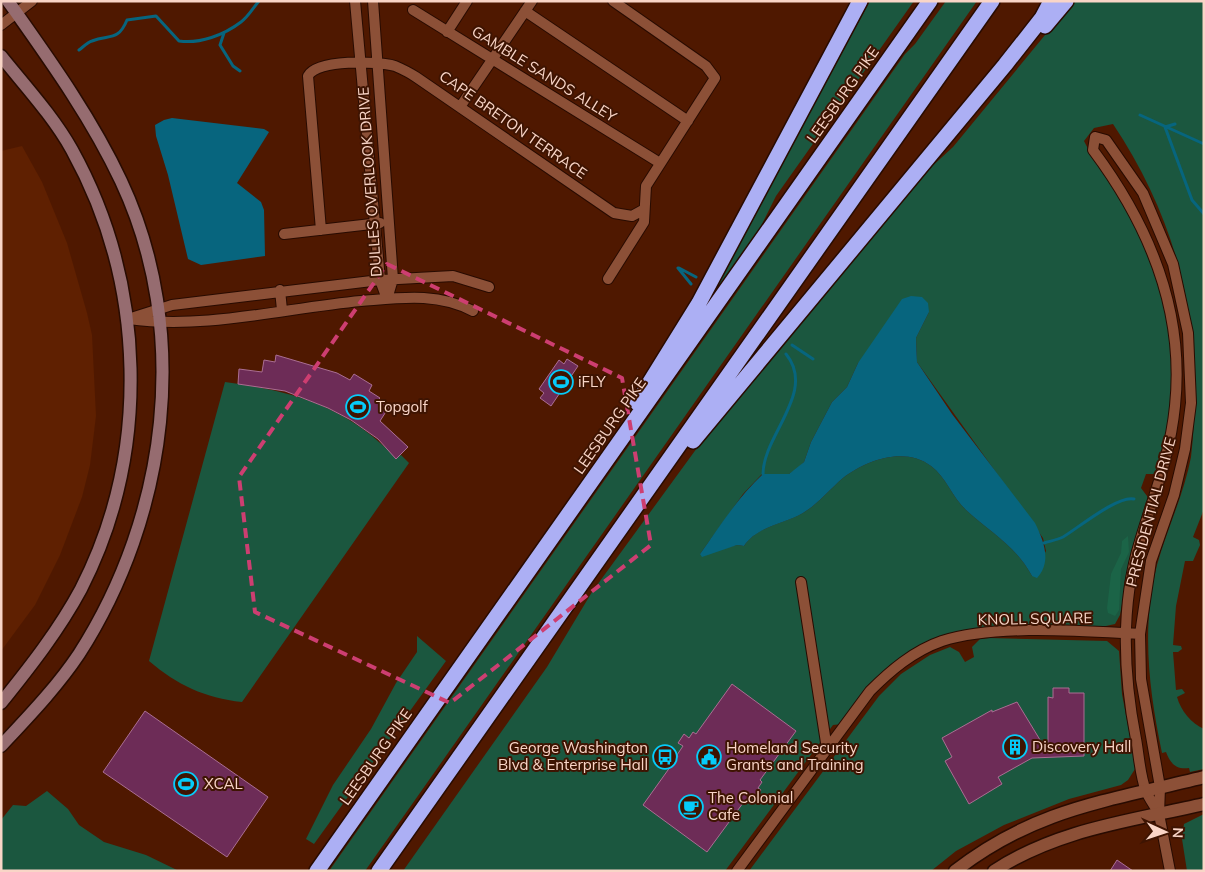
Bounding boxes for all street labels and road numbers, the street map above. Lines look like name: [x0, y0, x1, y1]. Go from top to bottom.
street label: GAMBLE SANDS ALLEY: [468, 21, 621, 126]
street label: LEESBURG PIKE: [802, 43, 883, 147]
street label: CAPE BRETON TERRACE: [436, 66, 591, 183]
street label: DULLES OVERLOOK DRIVE: [353, 86, 386, 278]
street label: LEESBURG PIKE: [569, 374, 650, 478]
street label: PRESIDENTIAL DRIVE: [1121, 435, 1180, 589]
street label: KNOLL SQUARE: [978, 608, 1093, 629]
street label: LEESBURG PIKE: [335, 705, 416, 809]

